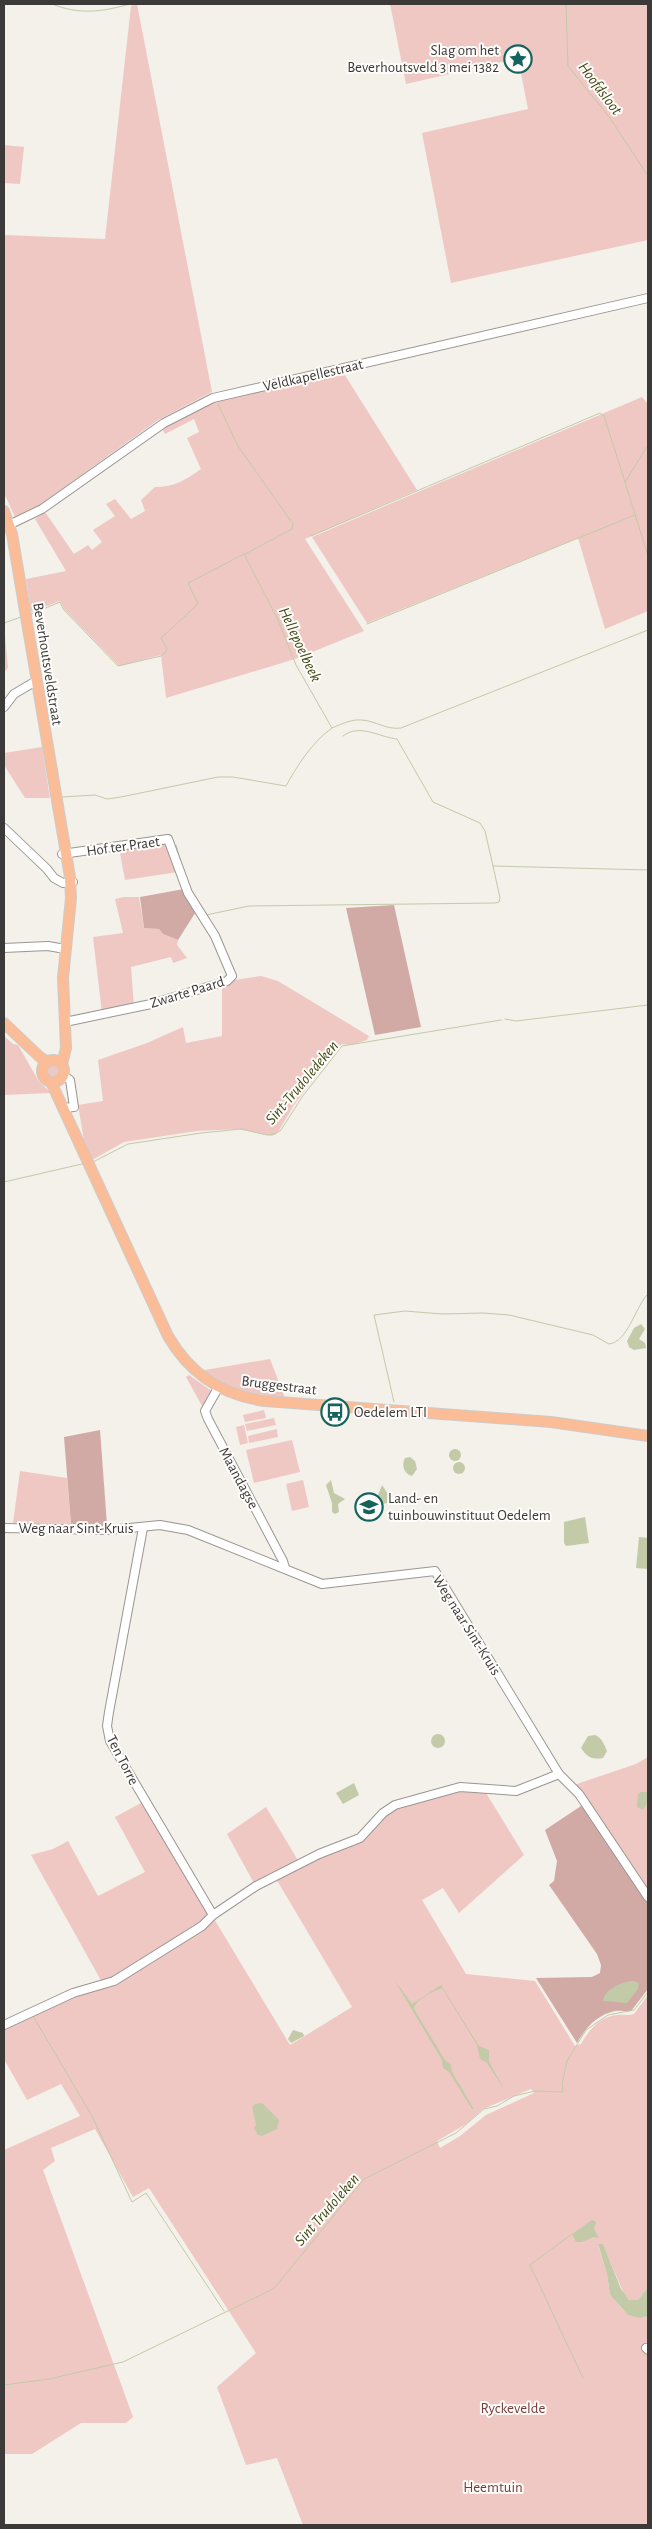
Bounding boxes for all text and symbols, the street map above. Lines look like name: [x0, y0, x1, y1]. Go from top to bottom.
place label: Slag om het Beverhoutsveld 3 mei 1382: [347, 43, 499, 75]
place icon: Slag om het Beverhoutsveld 3 mei 1382: [503, 44, 533, 74]
water label: Hoofdsloot: [575, 59, 626, 119]
street label: Veldkapellestraat: [262, 357, 365, 394]
street label: Beverhoutsveldstraat: [30, 602, 65, 727]
water label: Hellepoelbeek: [275, 605, 324, 685]
street label: Hof ter Praet: [86, 834, 161, 859]
street label: Zwarte Paard: [148, 974, 226, 1011]
water label: Sint-Trudoledeken: [262, 1038, 341, 1128]
street label: Bruggestraat: [241, 1373, 318, 1398]
bus stop icon: Oedelem LTI: [320, 1397, 350, 1427]
place label: Oedelem LTI: [354, 1405, 427, 1420]
street label: Maandagse: [216, 1445, 261, 1512]
place label: Land- en tuinbouwinstituut Oedelem: [388, 1491, 551, 1523]
school or university icon: Land- en tuinbouwinstituut Oedelem: [354, 1492, 384, 1522]
street label: Weg naar Sint-Kruis: [19, 1521, 133, 1536]
street label: Weg naar Sint-Kruis: [430, 1573, 503, 1678]
street label: Ten Torre: [104, 1733, 141, 1788]
water label: Sint Trudoleken: [291, 2171, 362, 2249]
park label: Ryckevelde: [481, 2401, 546, 2416]
park label: Heemtuin: [463, 2480, 523, 2495]

